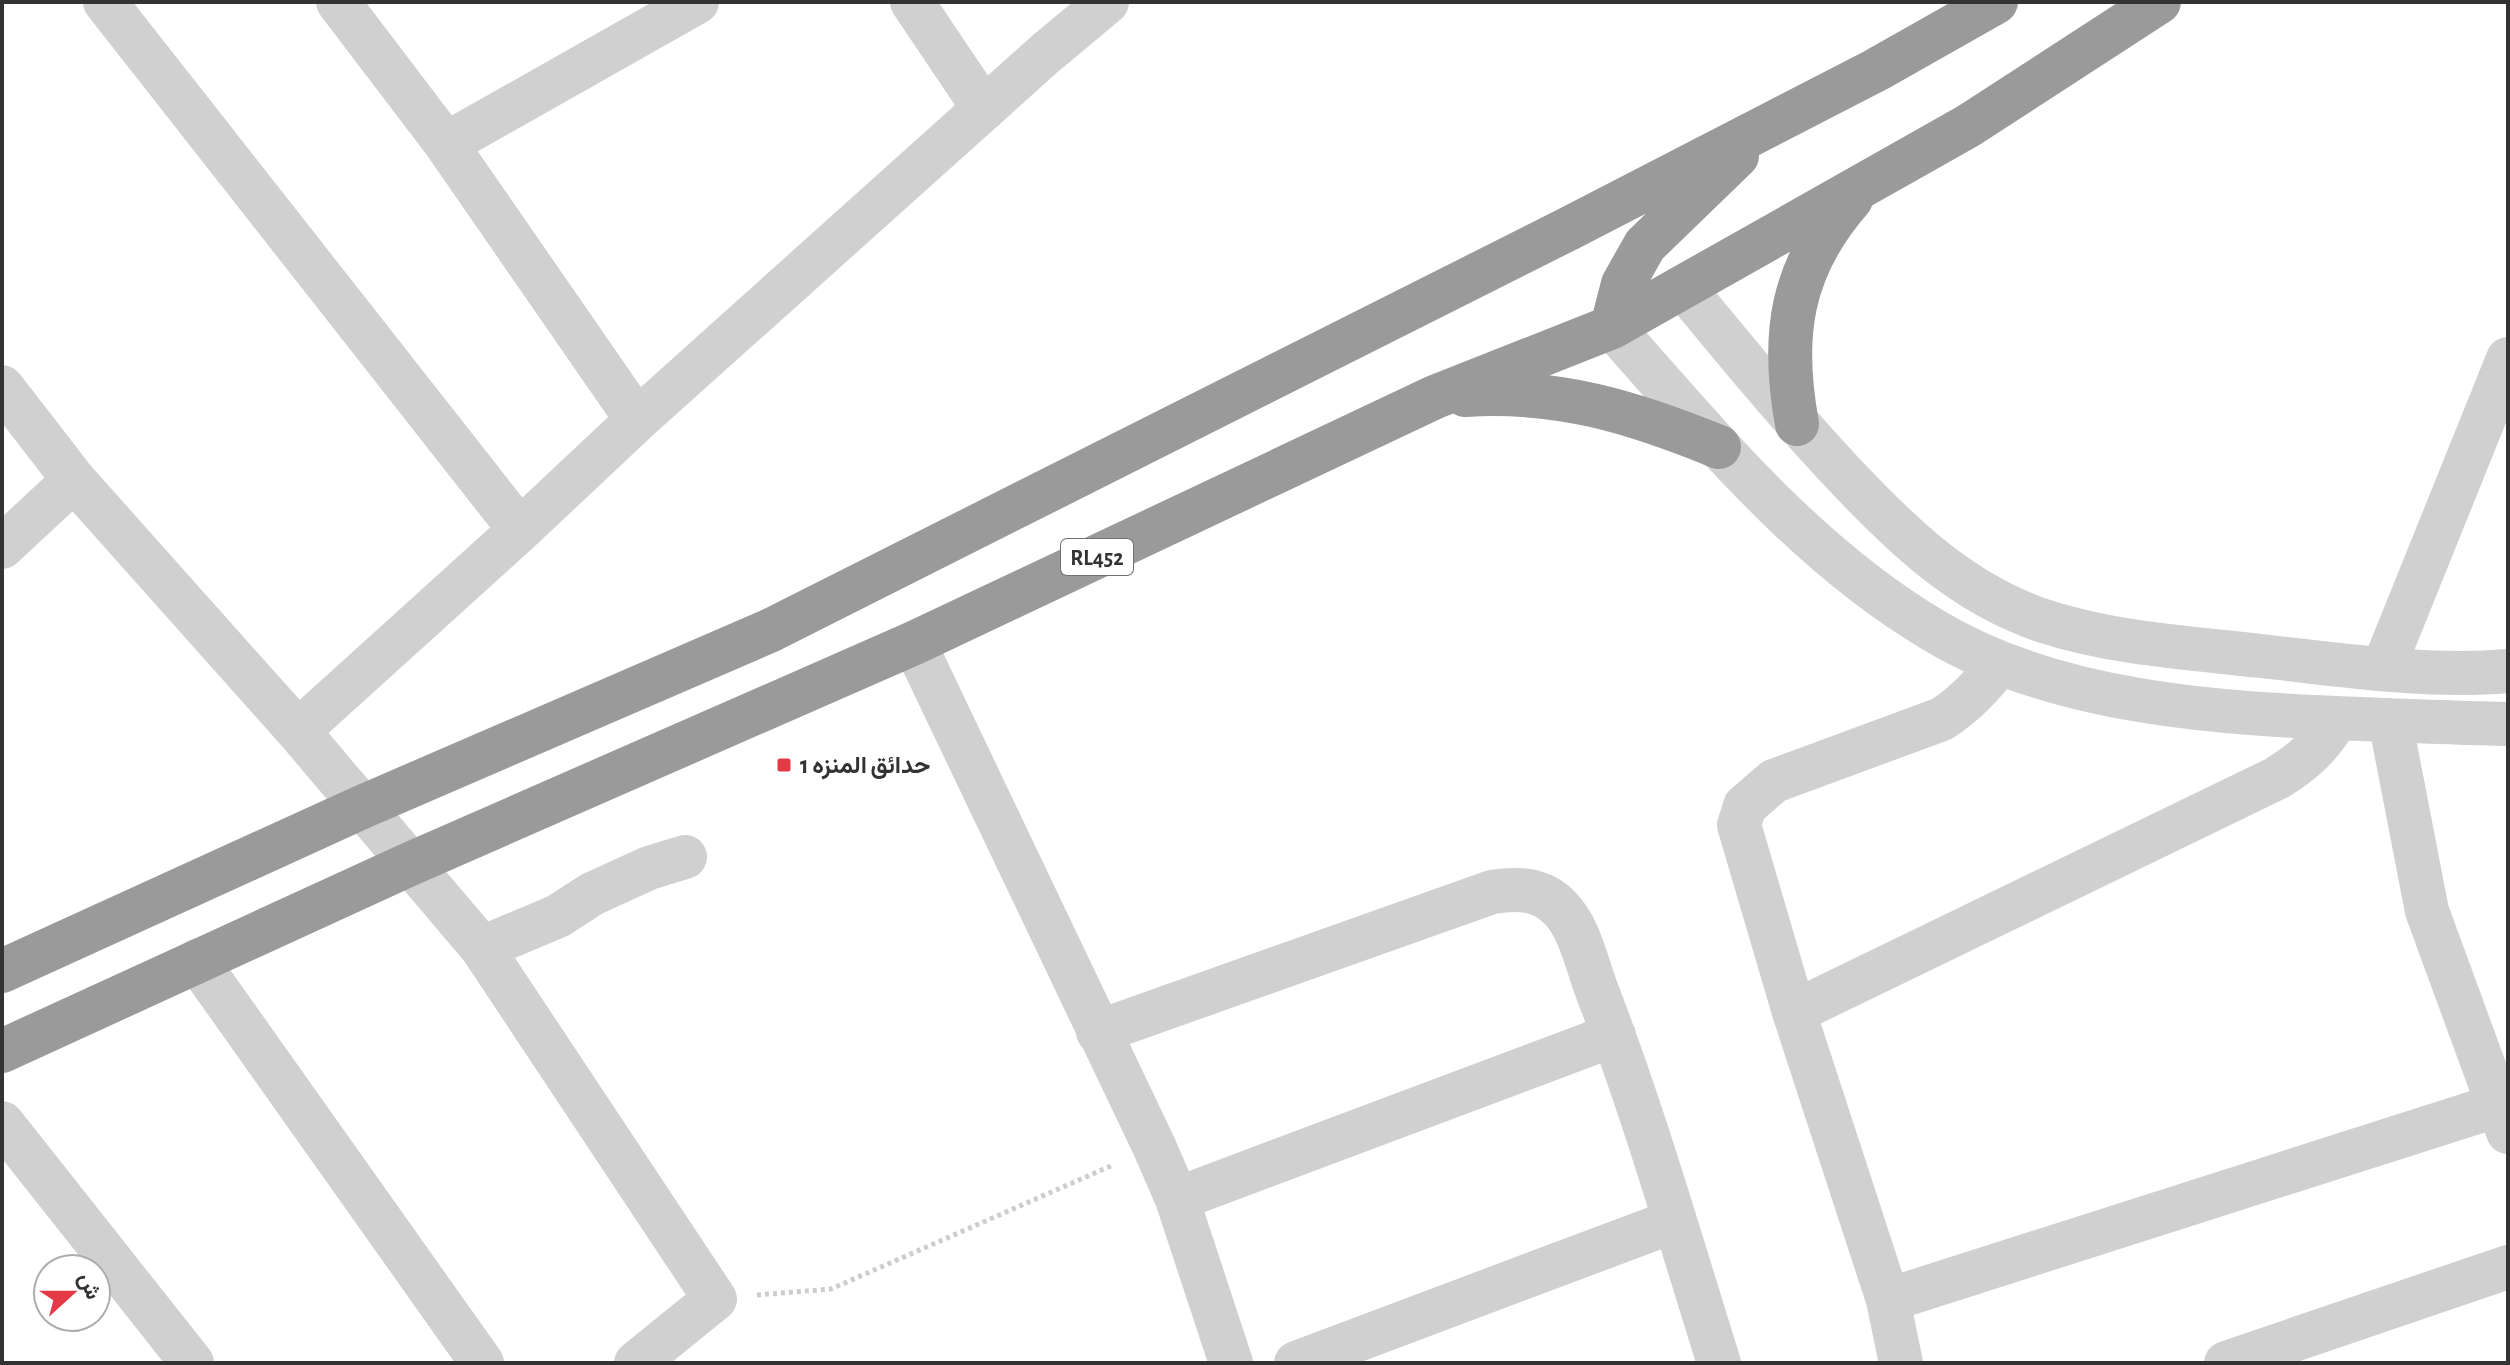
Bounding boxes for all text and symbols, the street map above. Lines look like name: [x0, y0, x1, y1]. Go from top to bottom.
road number: RL452: [1061, 539, 1133, 575]
place label: حدائق المنزه 1: [800, 754, 930, 780]
marker: حدائق المنزه 1: [775, 756, 793, 774]
north arrow: [32, 1253, 112, 1333]
text: ش: [73, 1270, 105, 1303]

